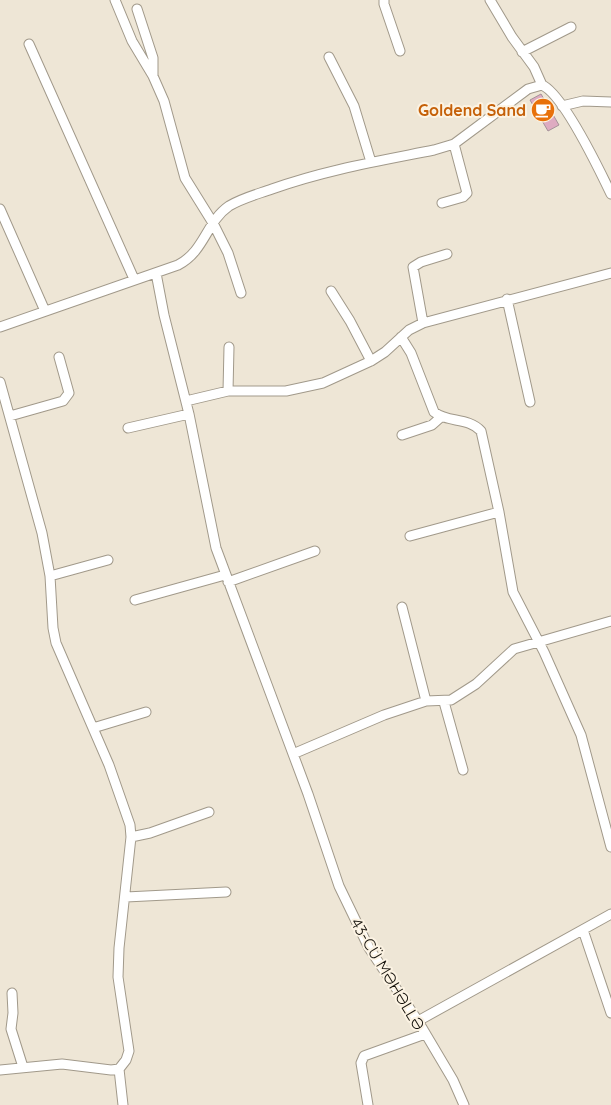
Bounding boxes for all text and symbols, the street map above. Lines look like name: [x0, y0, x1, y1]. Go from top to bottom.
cafe icon: Goldend Sand: [530, 97, 556, 123]
place label: Goldend Sand: [418, 100, 526, 120]
street label: 43-CÜ MƏHƏLLƏ: [347, 914, 429, 1034]

